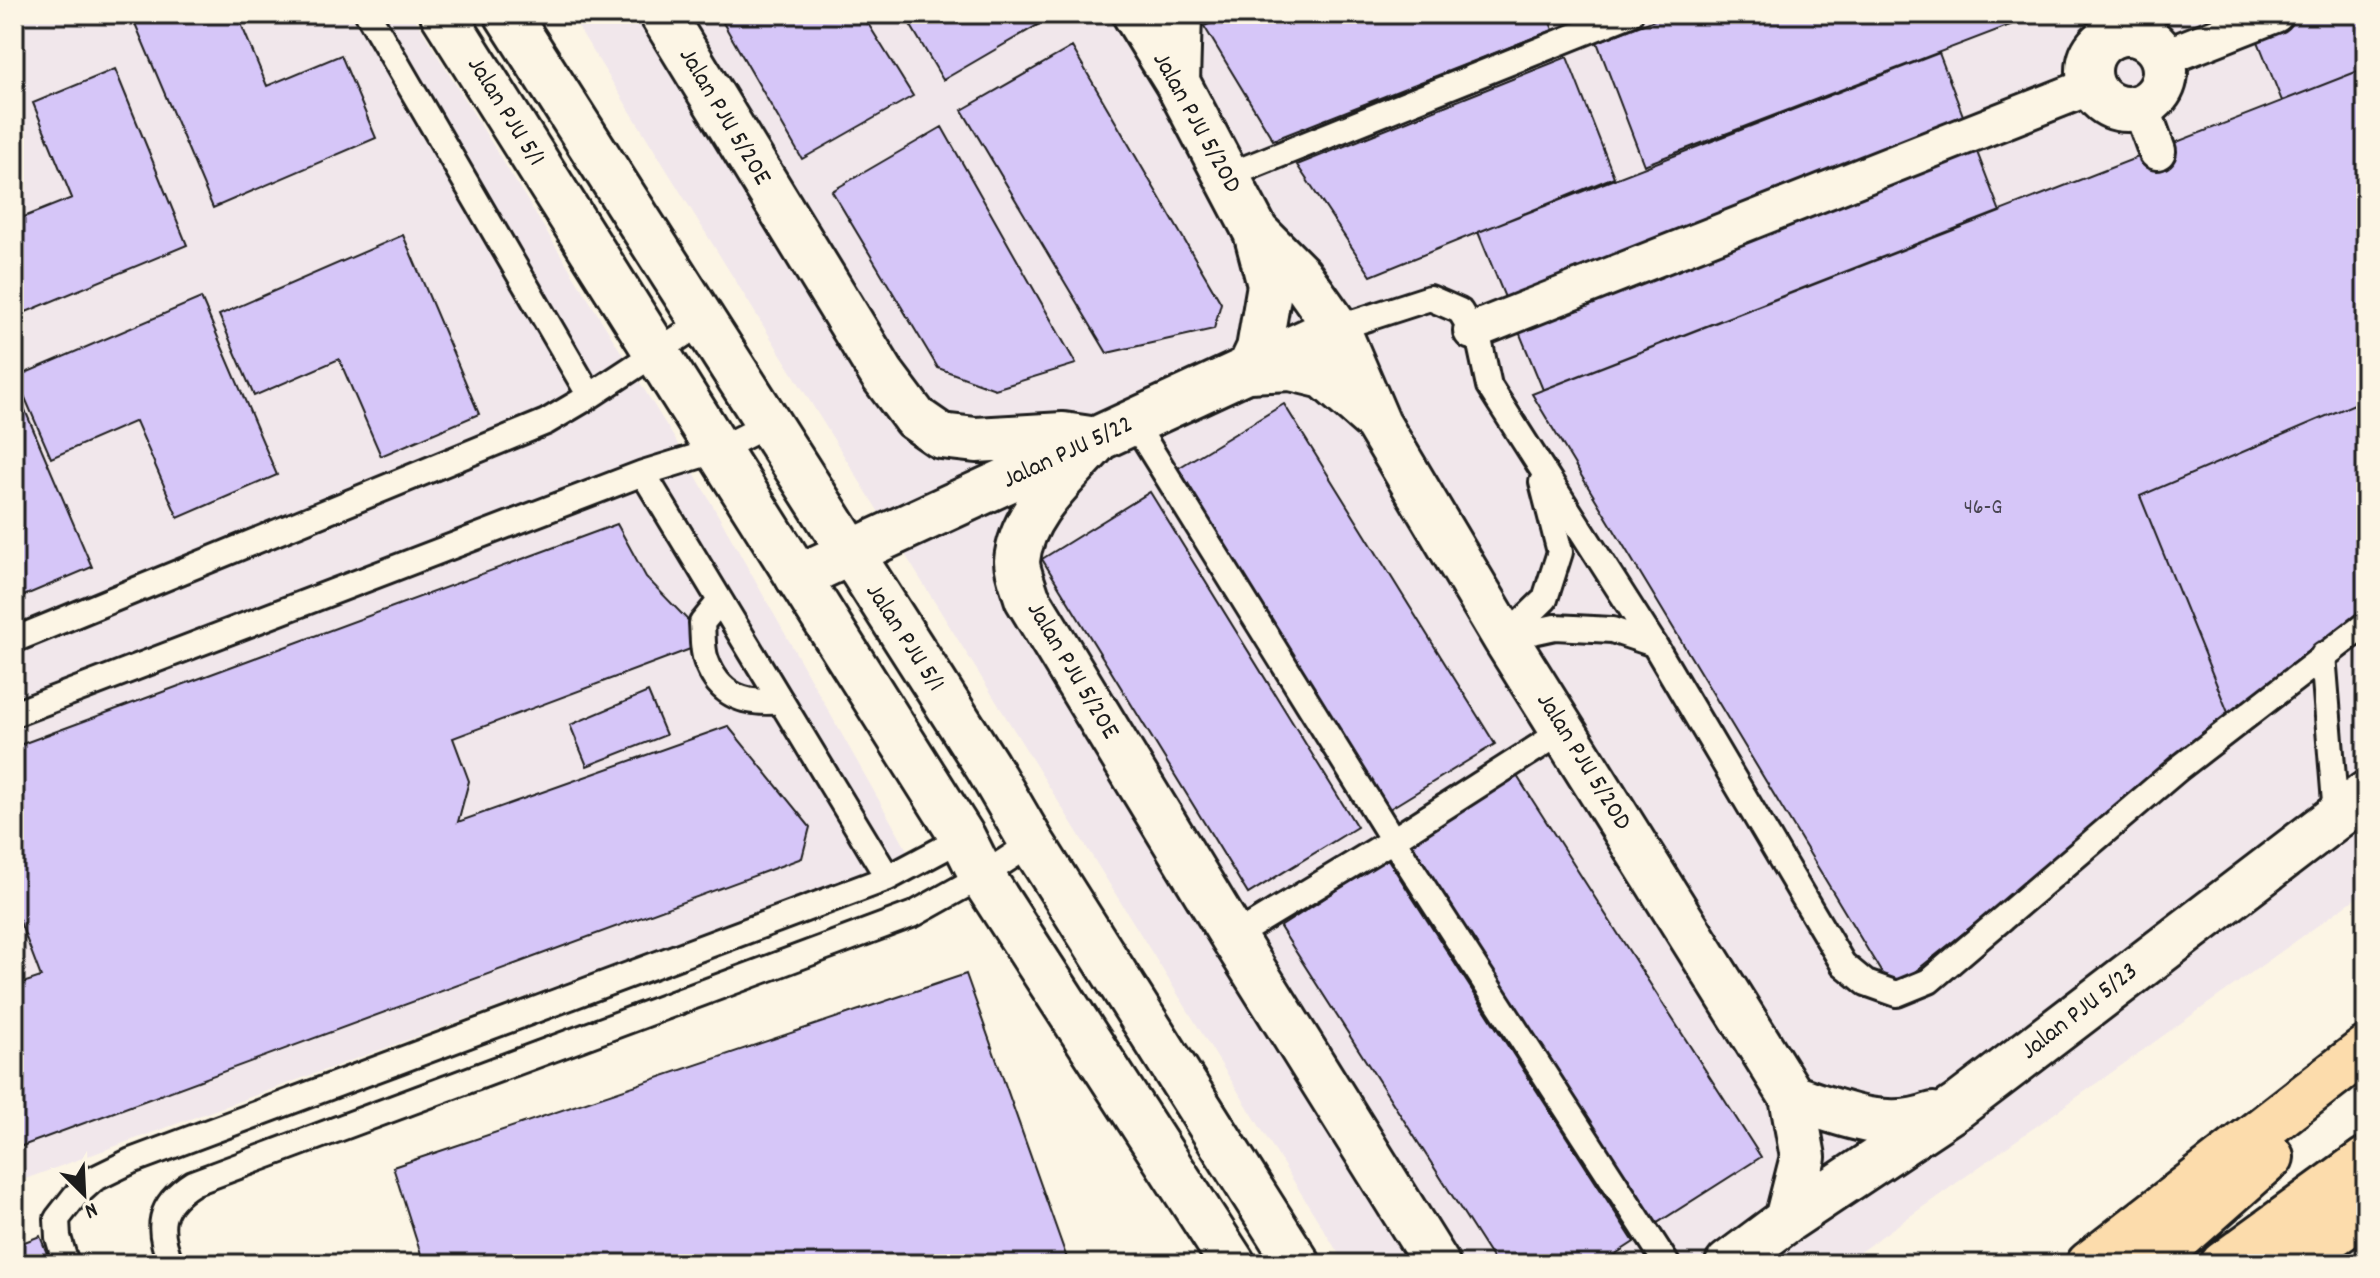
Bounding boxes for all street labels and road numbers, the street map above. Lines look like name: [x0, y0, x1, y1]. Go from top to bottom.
street label: Jalan PJU 5/20E: [668, 41, 780, 193]
street label: Jalan PJU 5/20D: [1142, 46, 1250, 200]
street label: Jalan PJU 5/1: [457, 50, 553, 174]
street label: Jalan PJU 5/22: [997, 407, 1139, 499]
street label: Jalan PJU 5/1: [855, 576, 953, 700]
street label: Jalan PJU 5/20E: [1016, 595, 1128, 747]
street label: Jalan PJU 5/20D: [1526, 686, 1640, 838]
street label: Jalan PJU 5/23: [2013, 954, 2147, 1070]

